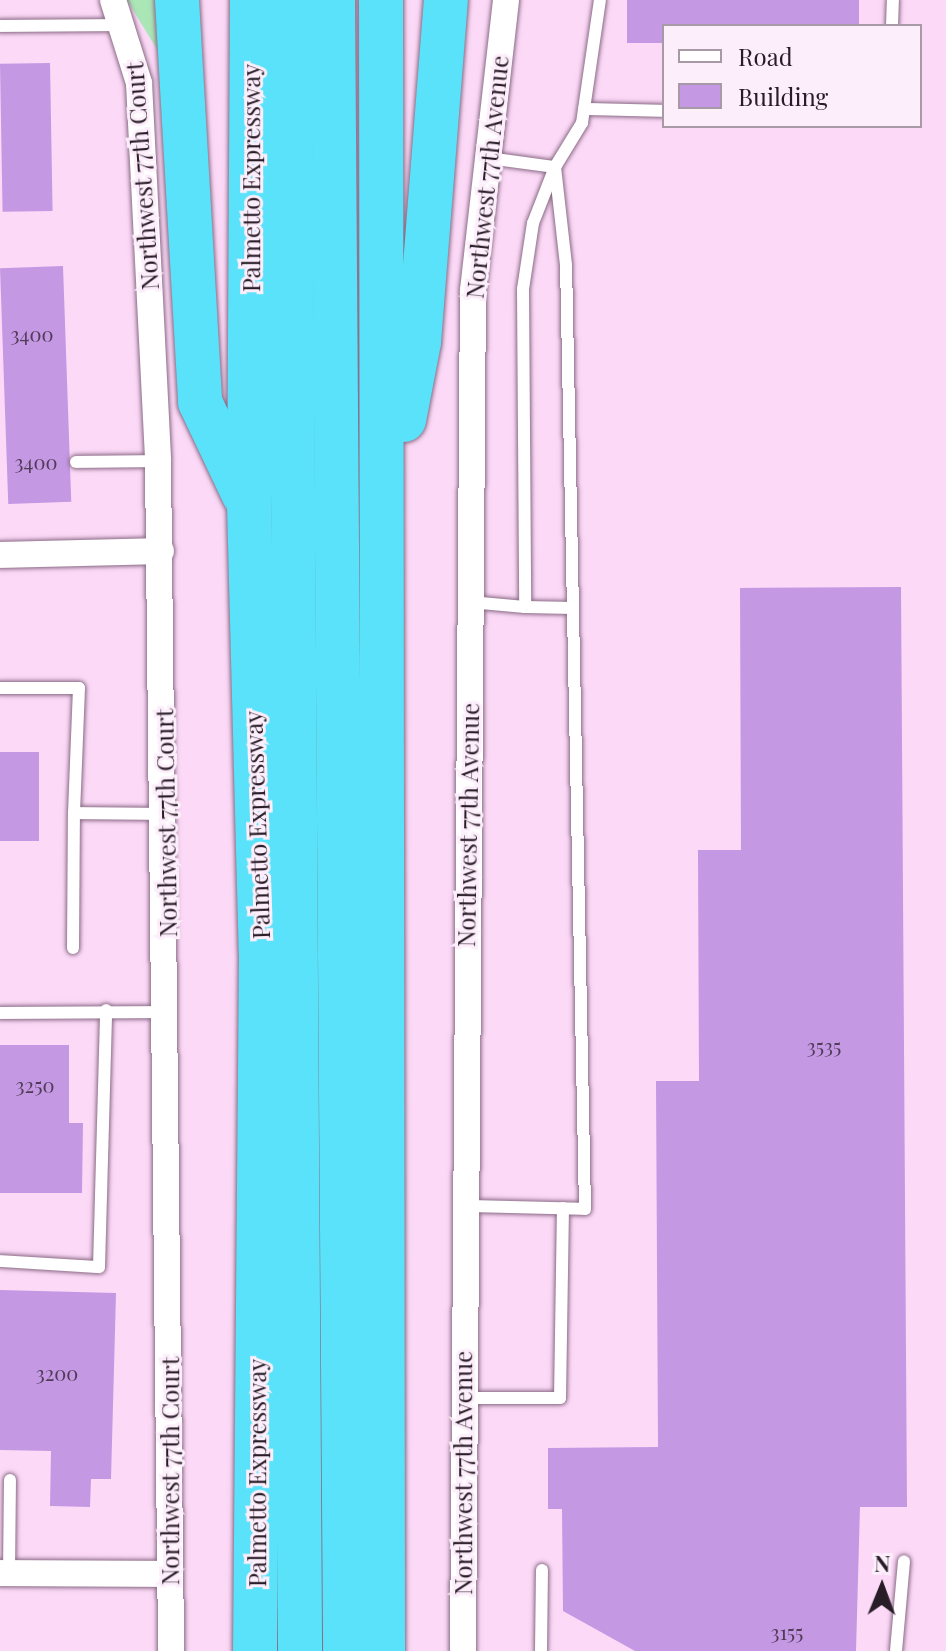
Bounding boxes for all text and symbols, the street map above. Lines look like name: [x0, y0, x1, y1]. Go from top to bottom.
legend: [662, 24, 922, 128]
text: Road: [738, 40, 793, 72]
street label: Northwest 77th Avenue: [460, 53, 514, 301]
street label: Northwest 77th Court: [120, 61, 164, 291]
street label: Palmetto Expressway: [237, 64, 265, 292]
text: Building: [738, 80, 828, 112]
house number: 3400: [11, 321, 53, 345]
house number: 3400: [15, 449, 57, 473]
street label: Northwest 77th Avenue: [451, 702, 485, 948]
street label: Northwest 77th Court: [150, 708, 182, 938]
street label: Palmetto Expressway: [239, 710, 275, 940]
house number: 3535: [807, 1033, 841, 1057]
house number: 3250: [16, 1072, 54, 1096]
street label: Northwest 77th Avenue: [449, 1350, 477, 1596]
street label: Northwest 77th Court: [156, 1356, 184, 1586]
street label: Palmetto Expressway: [243, 1359, 271, 1587]
house number: 3200: [36, 1360, 78, 1384]
north arrow: [842, 1547, 922, 1627]
text: N: [874, 1548, 891, 1578]
house number: 3155: [771, 1619, 803, 1643]

